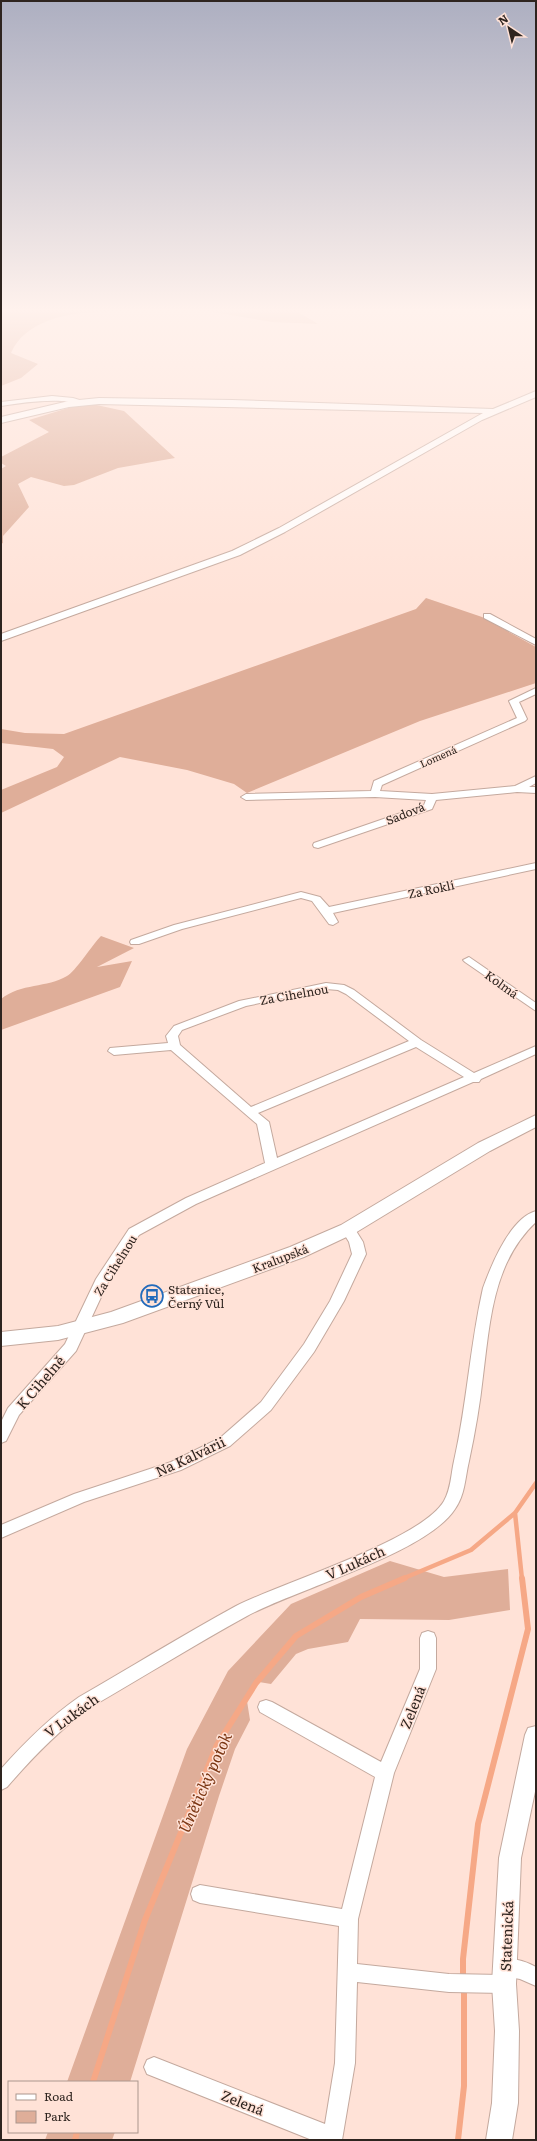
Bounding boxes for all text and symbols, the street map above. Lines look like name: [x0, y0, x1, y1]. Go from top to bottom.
north arrow: [489, 8, 529, 48]
text: N: [494, 10, 511, 28]
street label: Lomená: [417, 741, 459, 771]
street label: Sadová: [383, 797, 428, 829]
street label: Za Roklí: [406, 875, 456, 903]
street label: Kolmá: [481, 966, 523, 1003]
street label: Za Cihelnou: [258, 979, 330, 1009]
street label: Za Cihelnou: [89, 1230, 141, 1299]
street label: Kralupská: [249, 1239, 311, 1277]
place label: Statenice, Černý Vůl: [168, 1280, 225, 1312]
bus stop icon: Statenice, Černý Vůl: [139, 1283, 165, 1309]
street label: K Cihelně: [11, 1351, 69, 1413]
street label: Na Kalvárii: [152, 1431, 228, 1481]
street label: V Lukách: [322, 1540, 388, 1584]
street label: Zelená: [394, 1682, 430, 1731]
street label: V Lukách: [40, 1688, 102, 1742]
water label: Únětický potok: [171, 1728, 237, 1836]
street label: Statenická: [495, 1900, 517, 1972]
legend: [8, 2081, 138, 2133]
street label: Zelená: [219, 2084, 268, 2120]
text: Road: [44, 2087, 74, 2105]
text: Park: [44, 2107, 71, 2125]

